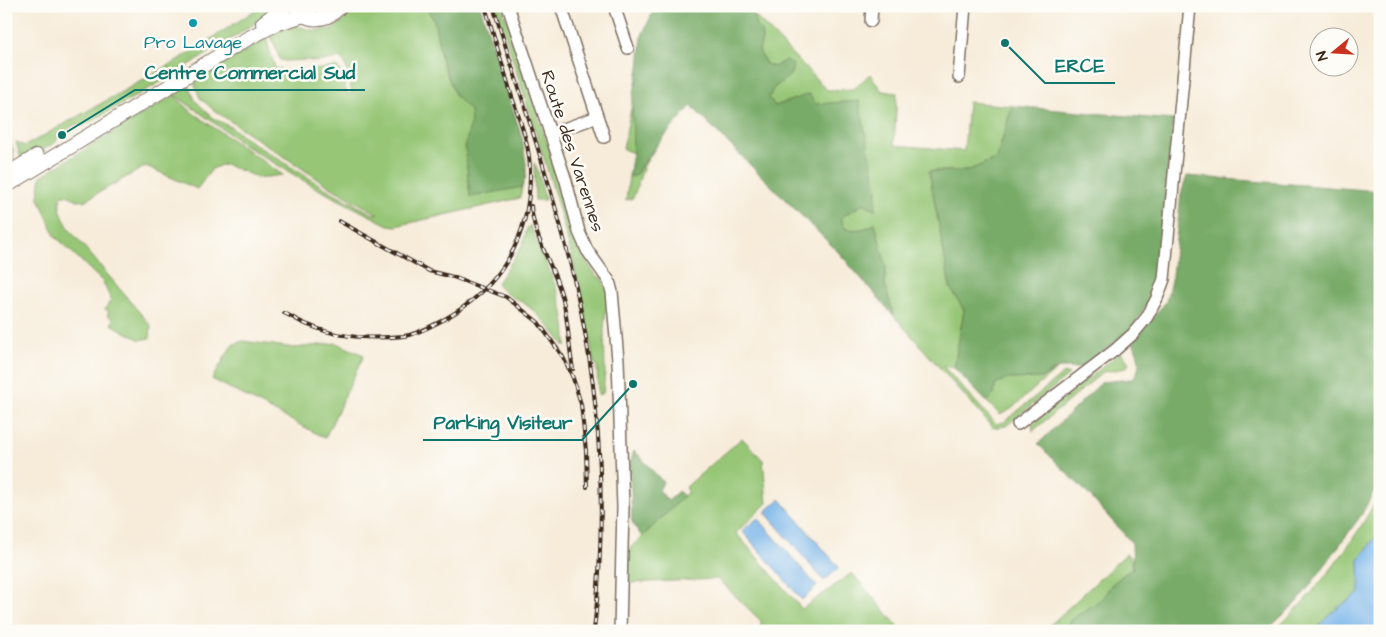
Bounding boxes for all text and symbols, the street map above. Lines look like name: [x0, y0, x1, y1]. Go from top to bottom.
marker: Pro Lavage: [187, 17, 199, 29]
north arrow: [1308, 28, 1358, 78]
place label: Pro Lavage: [144, 30, 242, 56]
text: N: [1312, 48, 1333, 63]
callout: ERCE: [1045, 49, 1115, 83]
text: ERCE: [1055, 53, 1105, 80]
callout: Centre Commercial Sud: [135, 56, 365, 90]
text: Centre Commercial Sud: [145, 60, 356, 87]
street label: Route des Varennes: [535, 67, 610, 235]
callout: Parking Visiteur: [423, 406, 582, 440]
text: Parking Visiteur: [433, 410, 573, 438]

